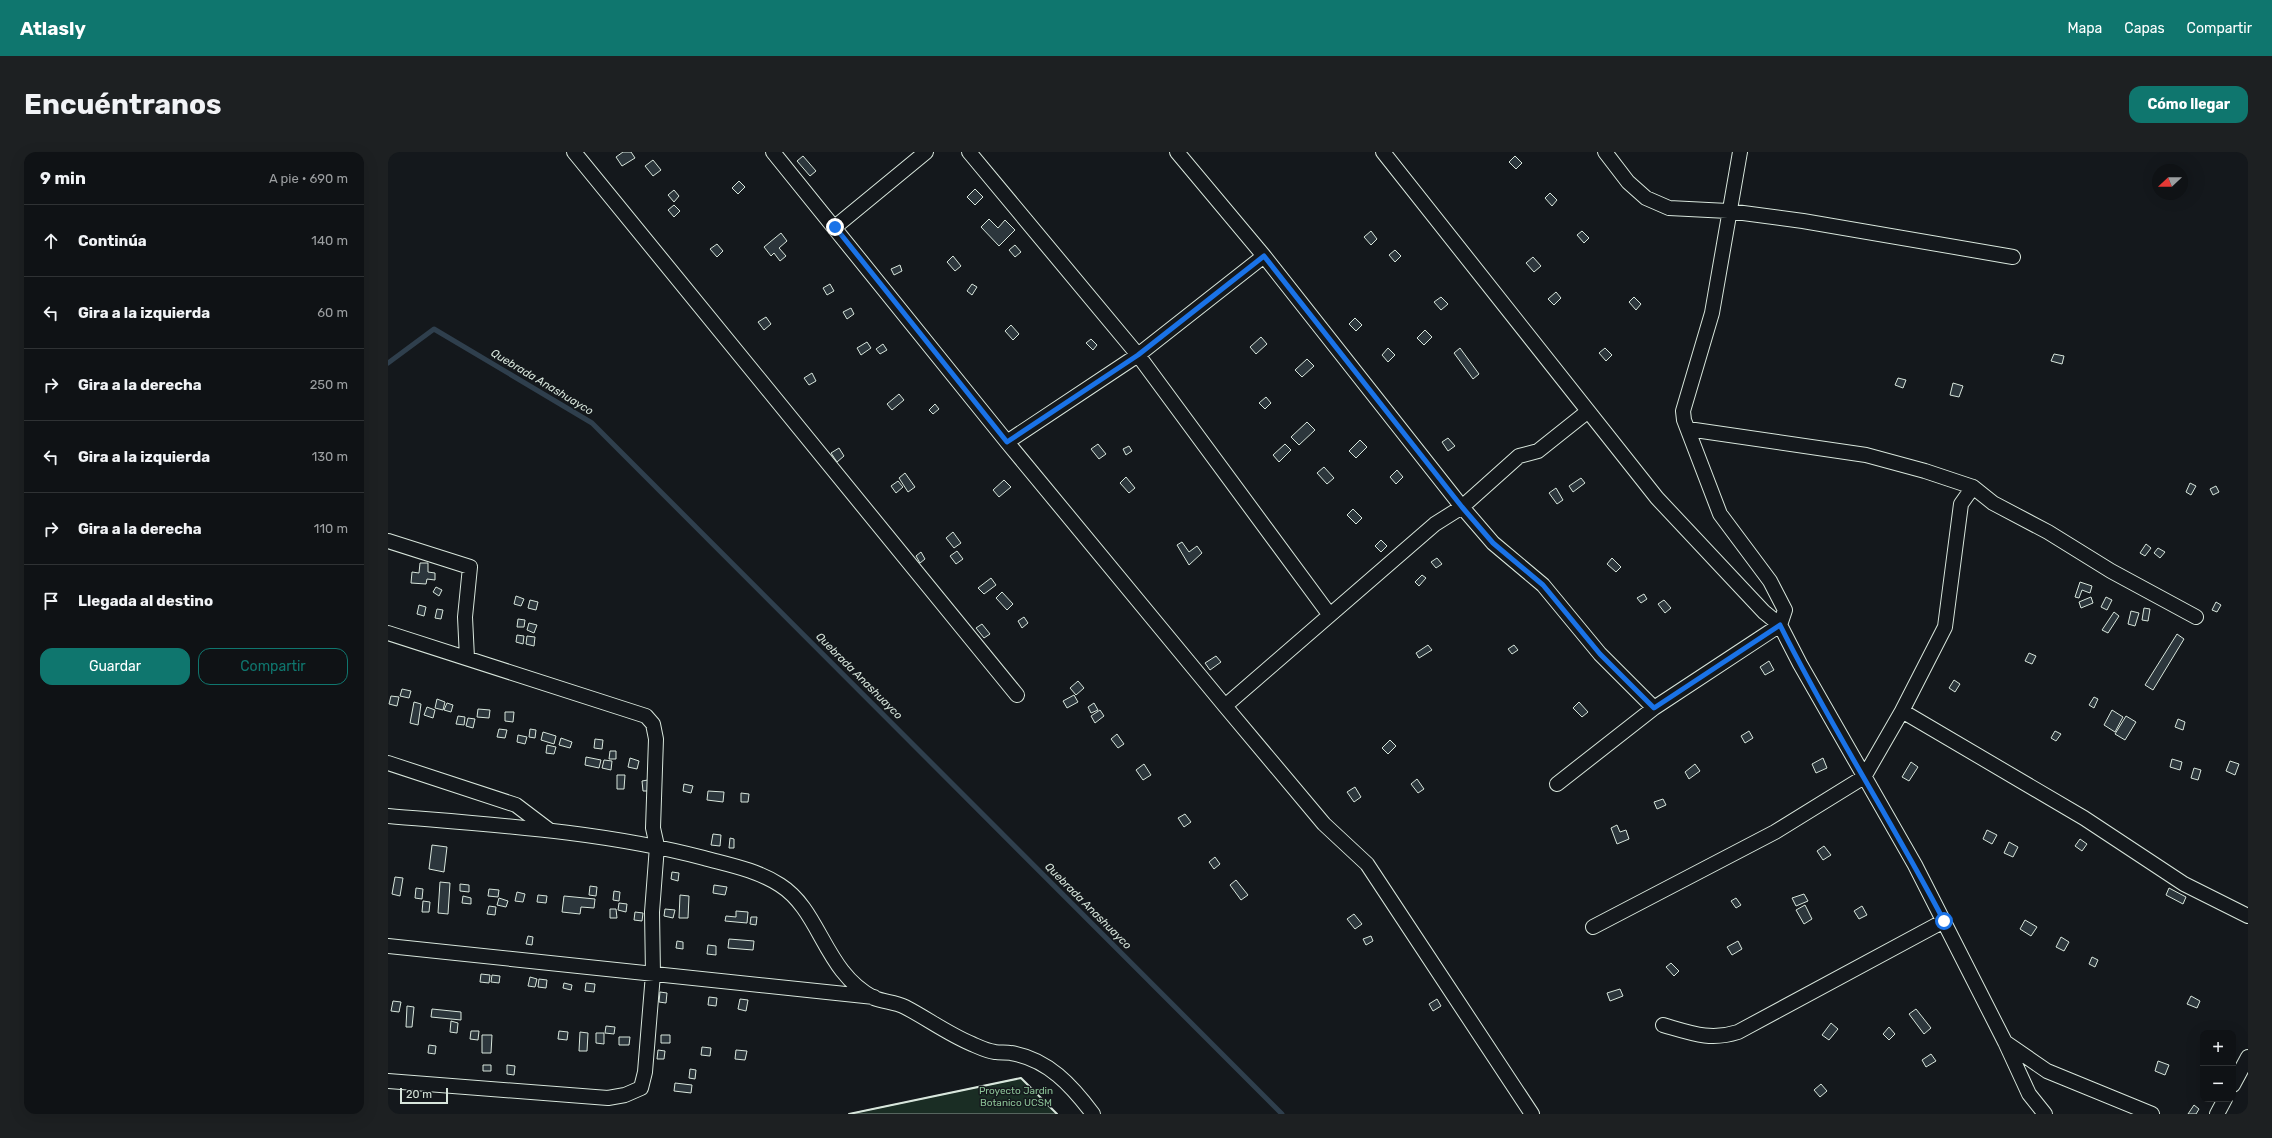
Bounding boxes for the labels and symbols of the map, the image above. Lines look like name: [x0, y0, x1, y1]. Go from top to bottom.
north arrow: [2152, 164, 2188, 200]
route end: [826, 218, 844, 236]
water label: Quebrada Anashuayco: [489, 346, 595, 418]
water label: Quebrada Anashuayco: [813, 630, 905, 722]
water label: Quebrada Anashuayco: [1042, 860, 1134, 952]
route start: [1935, 912, 1953, 930]
park label: Proyecto Jardin Botanico UCSM: [979, 1085, 1053, 1109]
scale bar: [400, 1086, 448, 1105]

